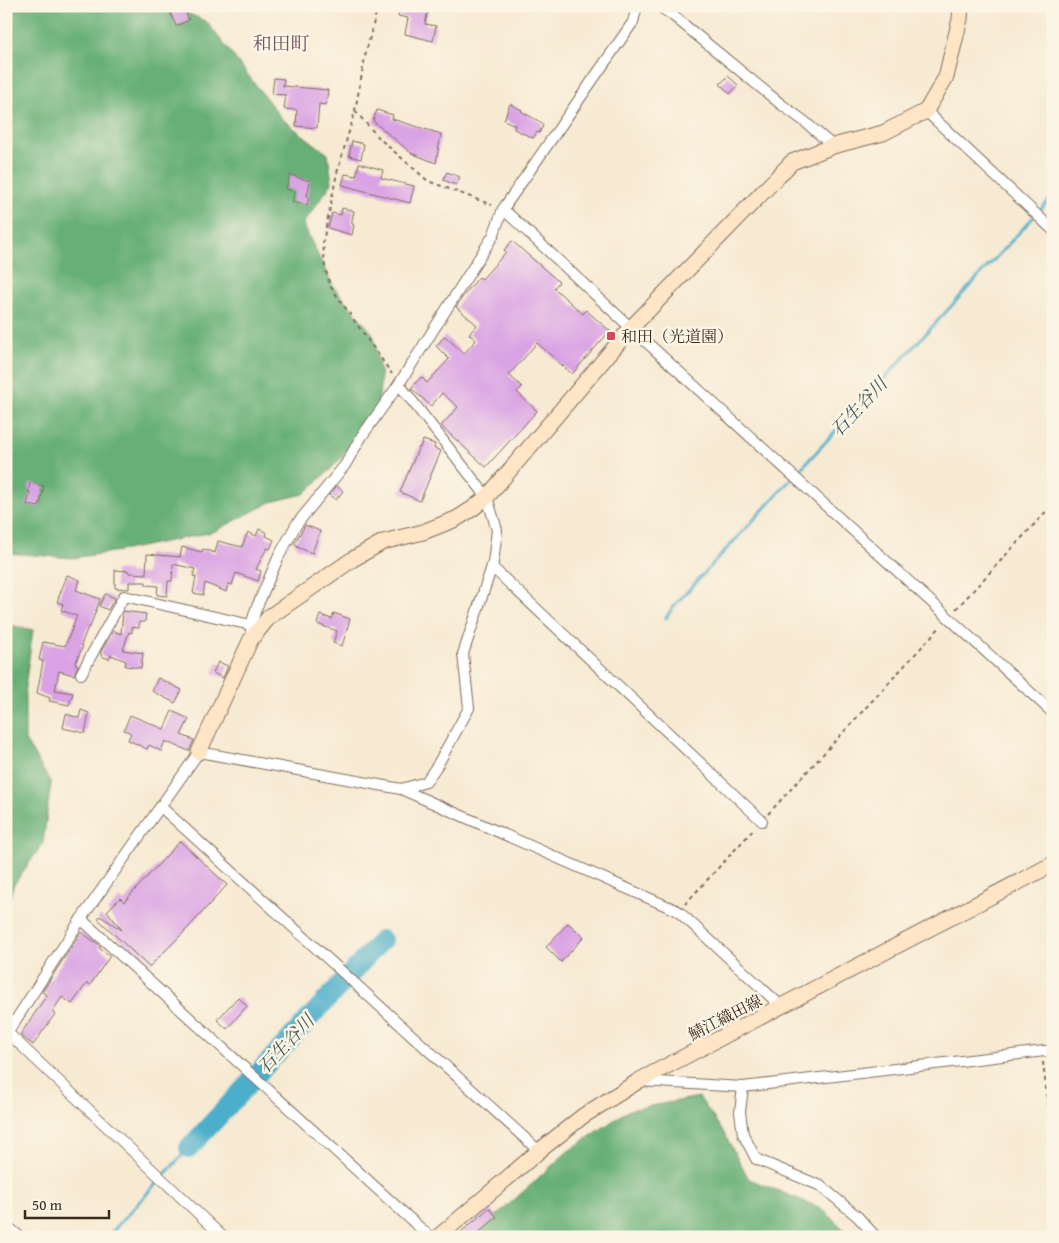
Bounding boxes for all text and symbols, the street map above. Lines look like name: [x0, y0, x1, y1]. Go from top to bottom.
district label: 和田町: [252, 29, 310, 57]
place label: 和田（光道園）: [621, 324, 733, 348]
marker: 和田（光道園）: [605, 330, 617, 342]
water label: 石生谷川: [824, 370, 894, 442]
street label: 鯖江織田線: [684, 988, 766, 1046]
water label: 石生谷川: [251, 1007, 321, 1079]
scale bar: [25, 1188, 109, 1220]
text: 50 m: [32, 1194, 63, 1215]

